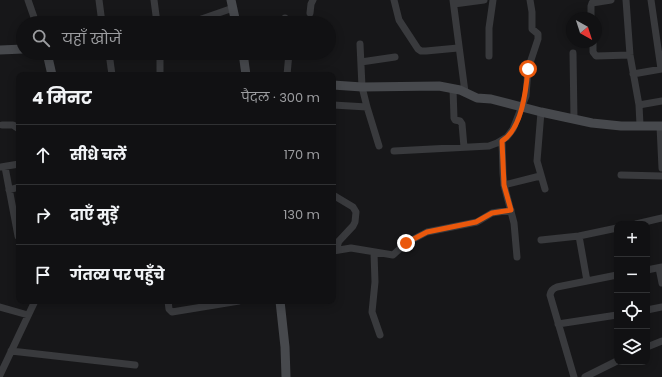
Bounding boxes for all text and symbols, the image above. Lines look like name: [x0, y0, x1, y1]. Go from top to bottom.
north arrow: [566, 12, 602, 48]
search box: [16, 16, 336, 60]
icon: search: [30, 27, 52, 49]
text: यहाँ खोजें: [62, 28, 121, 49]
route start: [519, 60, 537, 78]
text: 4 मिनट: [32, 86, 92, 110]
text: पैदल · 300 m: [241, 88, 320, 107]
icon: ahead: [32, 144, 54, 166]
text: सीधे चलें: [70, 144, 126, 165]
text: 170 m: [284, 145, 320, 164]
icon: right: [32, 204, 54, 226]
text: दाएँ मुड़ें: [70, 204, 118, 225]
text: 130 m: [283, 205, 320, 224]
map controls: [614, 221, 650, 365]
button: +: [614, 221, 650, 257]
route end: [397, 234, 415, 252]
button: −: [614, 257, 650, 293]
icon: arrive: [32, 264, 54, 286]
text: गंतव्य पर पहुँचे: [70, 264, 165, 285]
button: locate: [614, 293, 650, 329]
button: layers: [614, 329, 650, 365]

